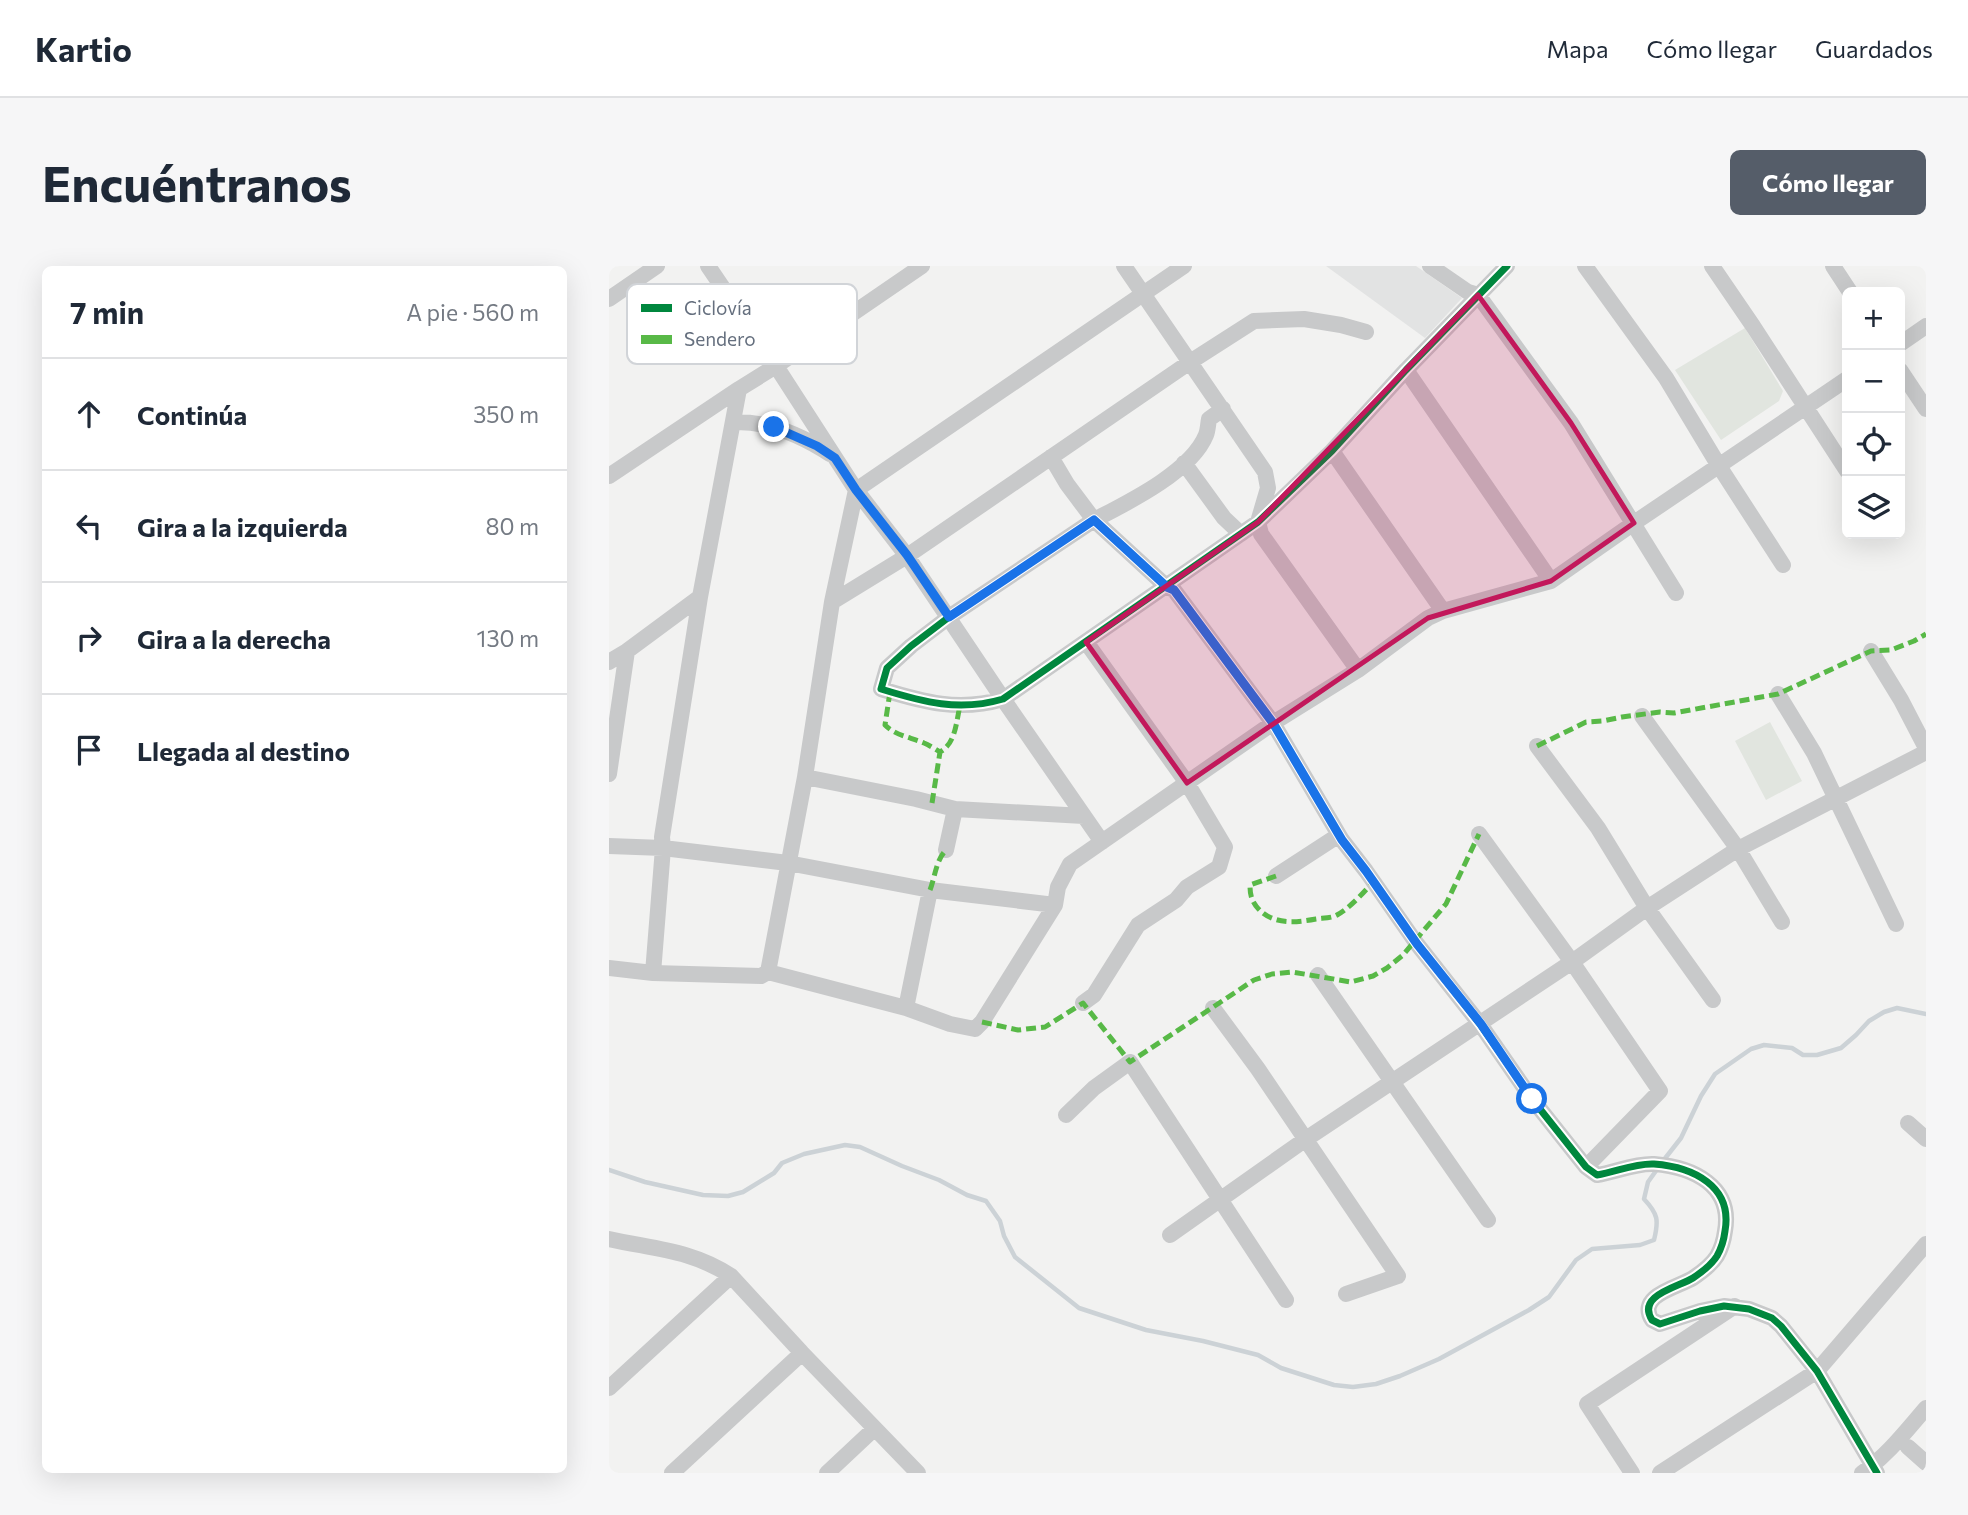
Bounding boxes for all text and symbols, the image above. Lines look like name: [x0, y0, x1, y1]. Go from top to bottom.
text: Kartio: [35, 28, 132, 69]
text: Mapa: [1546, 34, 1609, 63]
text: Cómo llegar: [1647, 34, 1777, 63]
text: Guardados: [1815, 34, 1933, 63]
button: Cómo llegar: [1730, 150, 1926, 215]
text: Encuéntranos: [42, 152, 352, 212]
legend: [627, 284, 857, 364]
map controls: [1842, 287, 1905, 539]
button: +: [1842, 287, 1905, 350]
text: 7 min: [70, 293, 144, 330]
text: Ciclovía: [684, 296, 752, 319]
text: A pie · 560 m: [406, 298, 539, 326]
text: Sendero: [684, 327, 756, 350]
button: −: [1842, 350, 1905, 413]
icon: ahead: [70, 395, 108, 433]
text: Continúa: [137, 399, 247, 430]
text: 350 m: [473, 400, 539, 428]
route end: [758, 411, 789, 442]
button: locate: [1842, 413, 1905, 476]
button: layers: [1842, 476, 1905, 539]
icon: left: [70, 507, 108, 545]
text: Gira a la izquierda: [137, 511, 348, 542]
text: 80 m: [486, 512, 539, 540]
icon: right: [70, 619, 108, 657]
text: Gira a la derecha: [137, 623, 331, 654]
text: 130 m: [477, 624, 539, 652]
icon: arrive: [70, 731, 108, 769]
text: Llegada al destino: [137, 735, 350, 766]
route start: [1516, 1083, 1547, 1114]

